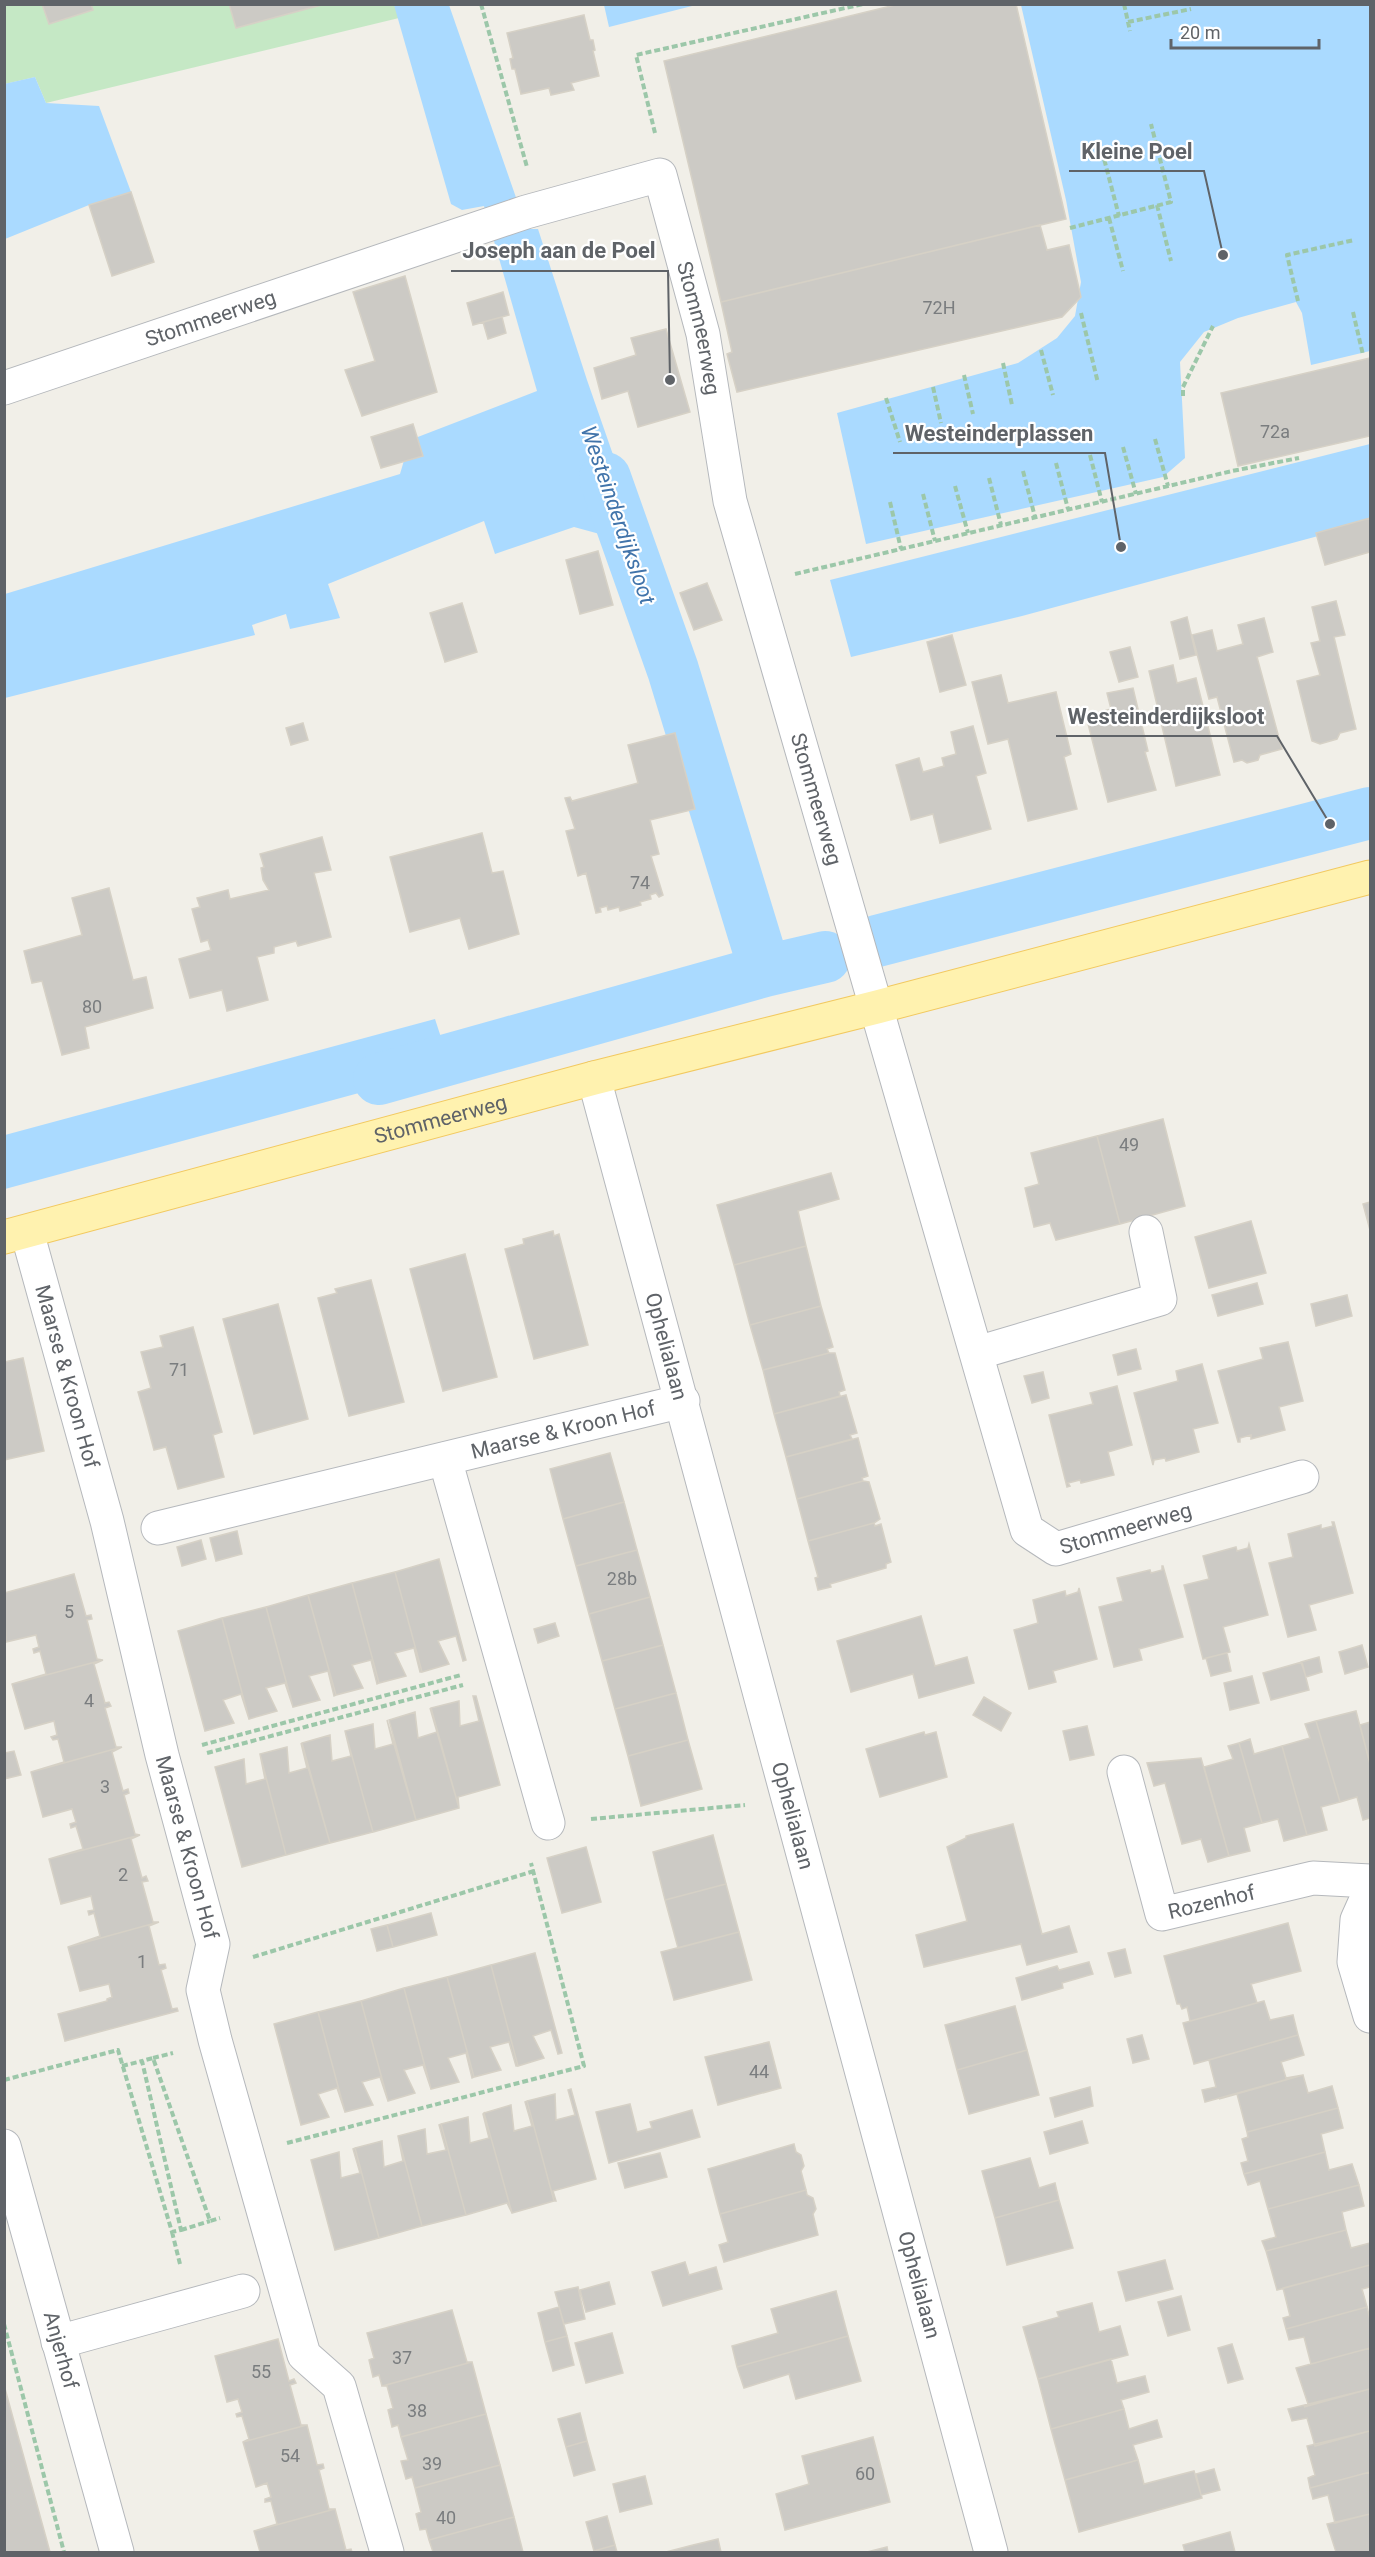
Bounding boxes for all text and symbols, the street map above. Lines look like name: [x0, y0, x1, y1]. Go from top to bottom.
scale bar: [1171, 12, 1320, 50]
text: 20 m: [1180, 22, 1220, 43]
callout: Kleine Poel: [1069, 131, 1204, 171]
text: Kleine Poel: [1081, 139, 1193, 164]
callout: Joseph aan de Poel: [451, 231, 668, 271]
text: Joseph aan de Poel: [462, 238, 656, 263]
street label: Stommeerweg: [672, 259, 725, 397]
street label: Stommeerweg: [142, 285, 279, 351]
house number: 72H: [922, 297, 956, 318]
callout: Westeinderplassen: [893, 413, 1105, 453]
text: Westeinderplassen: [905, 421, 1093, 446]
house number: 72a: [1260, 421, 1290, 442]
water label: Westeinderdijksloot: [576, 422, 661, 609]
callout: Westeinderdijksloot: [1056, 696, 1277, 736]
text: Westeinderdijksloot: [1068, 704, 1265, 729]
street label: Stommeerweg: [786, 730, 846, 868]
house number: 74: [630, 872, 650, 893]
house number: 80: [82, 996, 102, 1017]
street label: Stommeerweg: [372, 1090, 509, 1149]
house number: 49: [1119, 1134, 1139, 1155]
street label: Maarse & Kroon Hof: [30, 1282, 104, 1472]
street label: Ophelialaan: [640, 1290, 692, 1403]
house number: 71: [169, 1359, 189, 1380]
street label: Maarse & Kroon Hof: [469, 1396, 659, 1464]
street label: Stommeerweg: [1057, 1498, 1194, 1559]
house number: 28b: [607, 1568, 637, 1589]
house number: 5: [64, 1601, 74, 1622]
house number: 4: [84, 1690, 94, 1711]
street label: Maarse & Kroon Hof: [151, 1753, 223, 1942]
street label: Ophelialaan: [767, 1759, 819, 1872]
house number: 3: [100, 1776, 110, 1797]
house number: 2: [118, 1864, 128, 1885]
street label: Rozenhof: [1166, 1880, 1258, 1924]
house number: 1: [137, 1951, 147, 1972]
house number: 44: [749, 2061, 769, 2082]
street label: Ophelialaan: [893, 2229, 945, 2341]
street label: Anjerhof: [39, 2309, 83, 2392]
house number: 37: [392, 2347, 412, 2368]
house number: 55: [251, 2361, 271, 2382]
house number: 38: [407, 2400, 427, 2421]
house number: 54: [280, 2445, 300, 2466]
house number: 39: [422, 2453, 442, 2474]
house number: 60: [855, 2463, 875, 2484]
house number: 40: [436, 2507, 456, 2528]

